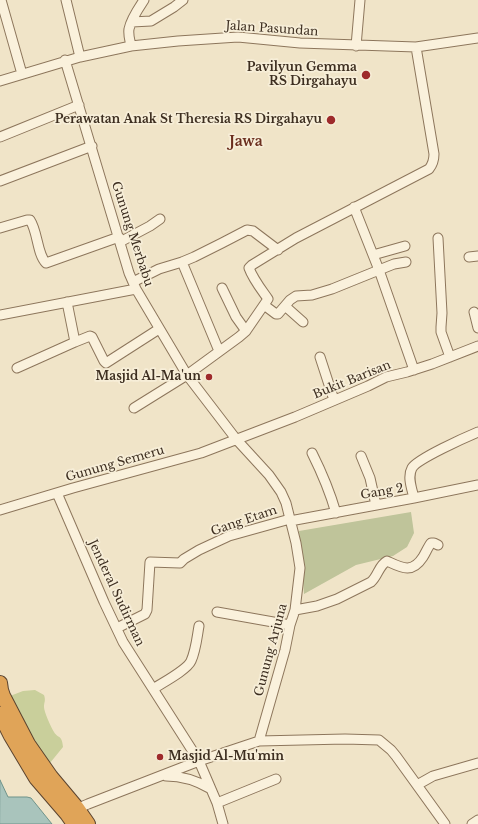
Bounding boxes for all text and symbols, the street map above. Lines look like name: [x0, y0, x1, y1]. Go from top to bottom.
street label: Jalan Pasundan: [225, 19, 319, 39]
place label: Pavilyun Gemma RS Dirgahayu: [247, 61, 357, 89]
marker: Pavilyun Gemma RS Dirgahayu: [360, 69, 372, 81]
place label: Perawatan Anak St Theresia RS Dirgahayu: [55, 113, 322, 127]
marker: Perawatan Anak St Theresia RS Dirgahayu: [325, 114, 337, 126]
district label: Jawa: [229, 134, 263, 150]
street label: Gunung Merbabu: [108, 180, 156, 288]
street label: Bukit Barisan: [311, 358, 393, 402]
place label: Masjid Al-Ma'un: [96, 370, 201, 384]
marker: Masjid Al-Ma'un: [204, 372, 214, 382]
street label: Gunung Semeru: [64, 443, 166, 485]
street label: Gang 2: [359, 481, 405, 503]
street label: Gang Etam: [209, 503, 279, 539]
street label: Jenderal Sudirman: [85, 538, 147, 648]
street label: Gunung Arjuna: [252, 602, 290, 698]
place label: Masjid Al-Mu'min: [168, 750, 284, 764]
marker: Masjid Al-Mu'min: [155, 752, 165, 762]

